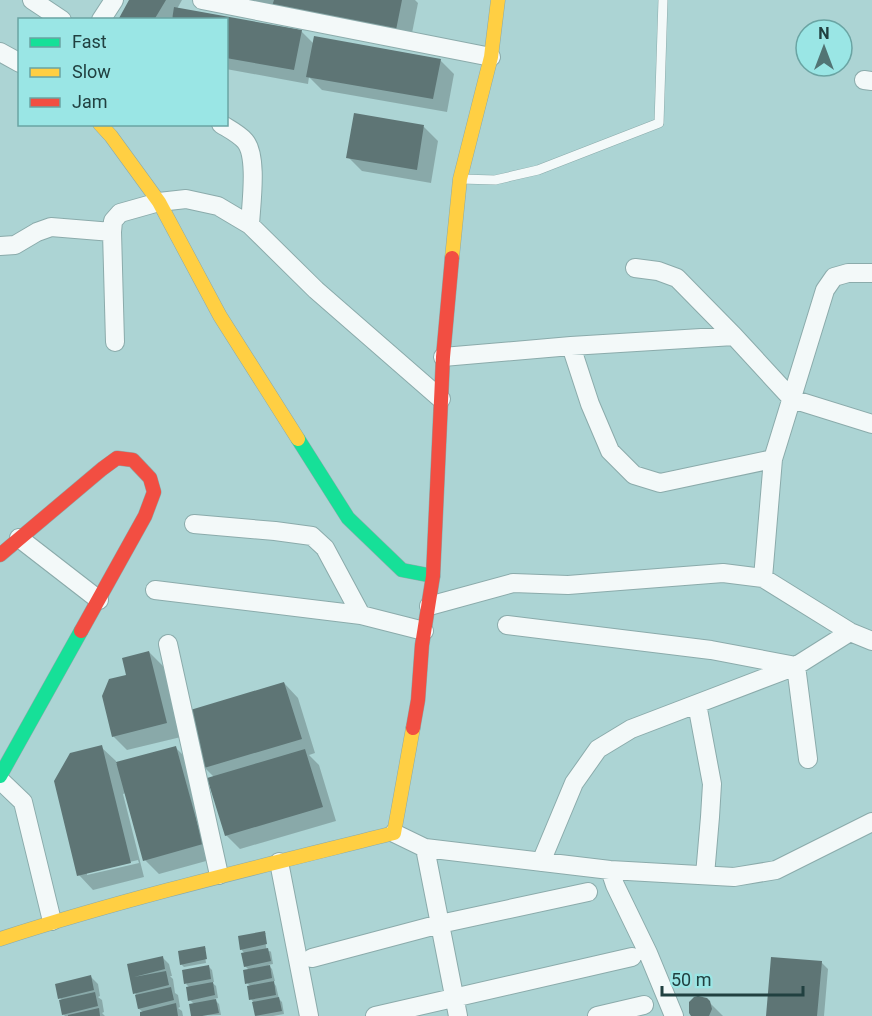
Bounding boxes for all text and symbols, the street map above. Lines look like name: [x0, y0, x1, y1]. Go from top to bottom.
legend: [18, 18, 228, 126]
north arrow: [794, 18, 854, 78]
text: N: [818, 24, 830, 43]
text: Fast: [72, 31, 107, 52]
text: Slow: [72, 61, 111, 82]
text: Jam: [72, 91, 108, 112]
scale bar: [662, 959, 803, 997]
text: 50 m: [671, 969, 711, 990]

